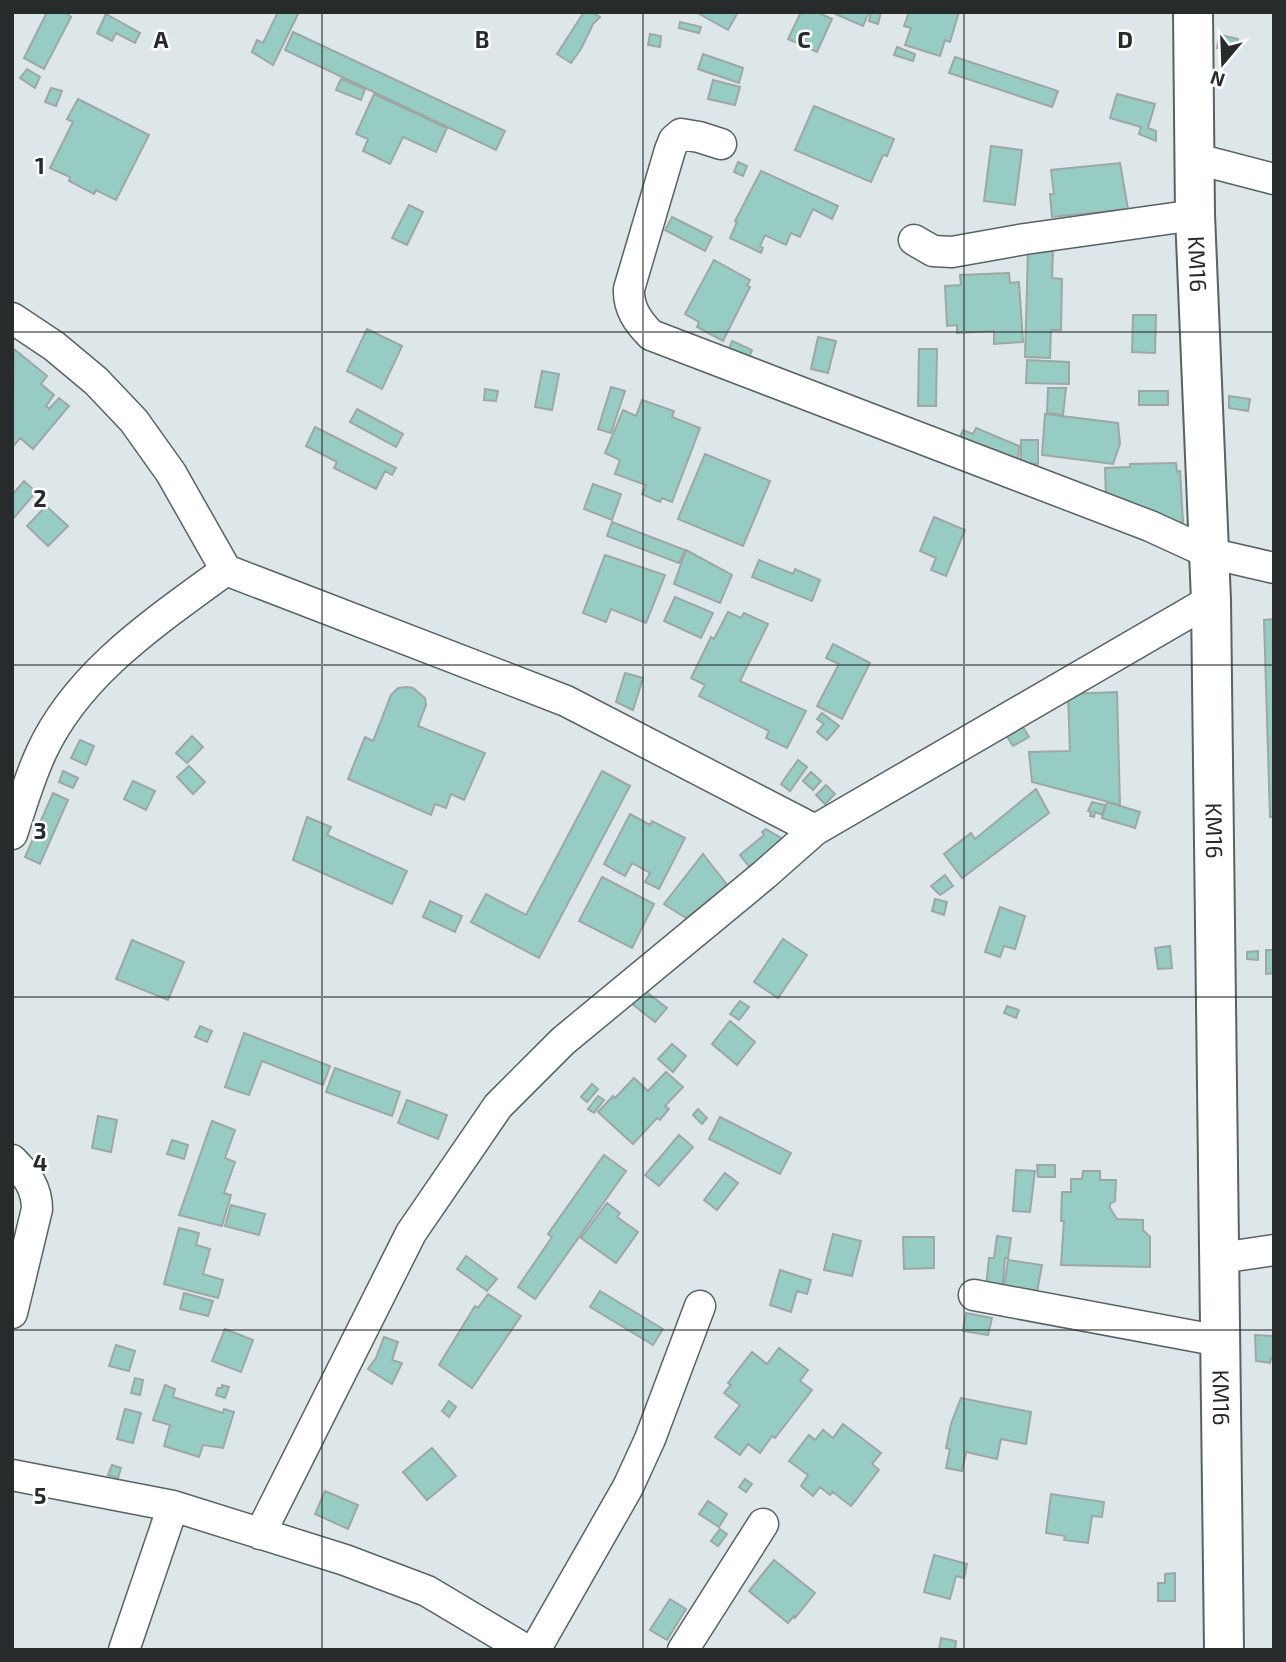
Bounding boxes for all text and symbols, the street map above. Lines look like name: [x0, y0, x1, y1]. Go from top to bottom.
text: A: [153, 25, 169, 53]
text: B: [475, 25, 489, 53]
text: C: [797, 25, 811, 53]
text: D: [1117, 25, 1133, 53]
north arrow: [1188, 28, 1258, 98]
text: N: [1207, 66, 1228, 93]
text: 1: [35, 151, 45, 179]
street label: KM16: [1183, 235, 1213, 293]
text: 2: [33, 484, 47, 512]
street label: KM16: [1201, 802, 1229, 859]
text: 3: [33, 816, 47, 844]
text: 4: [33, 1148, 47, 1176]
street label: KM16: [1208, 1369, 1236, 1426]
text: 5: [34, 1481, 46, 1509]

